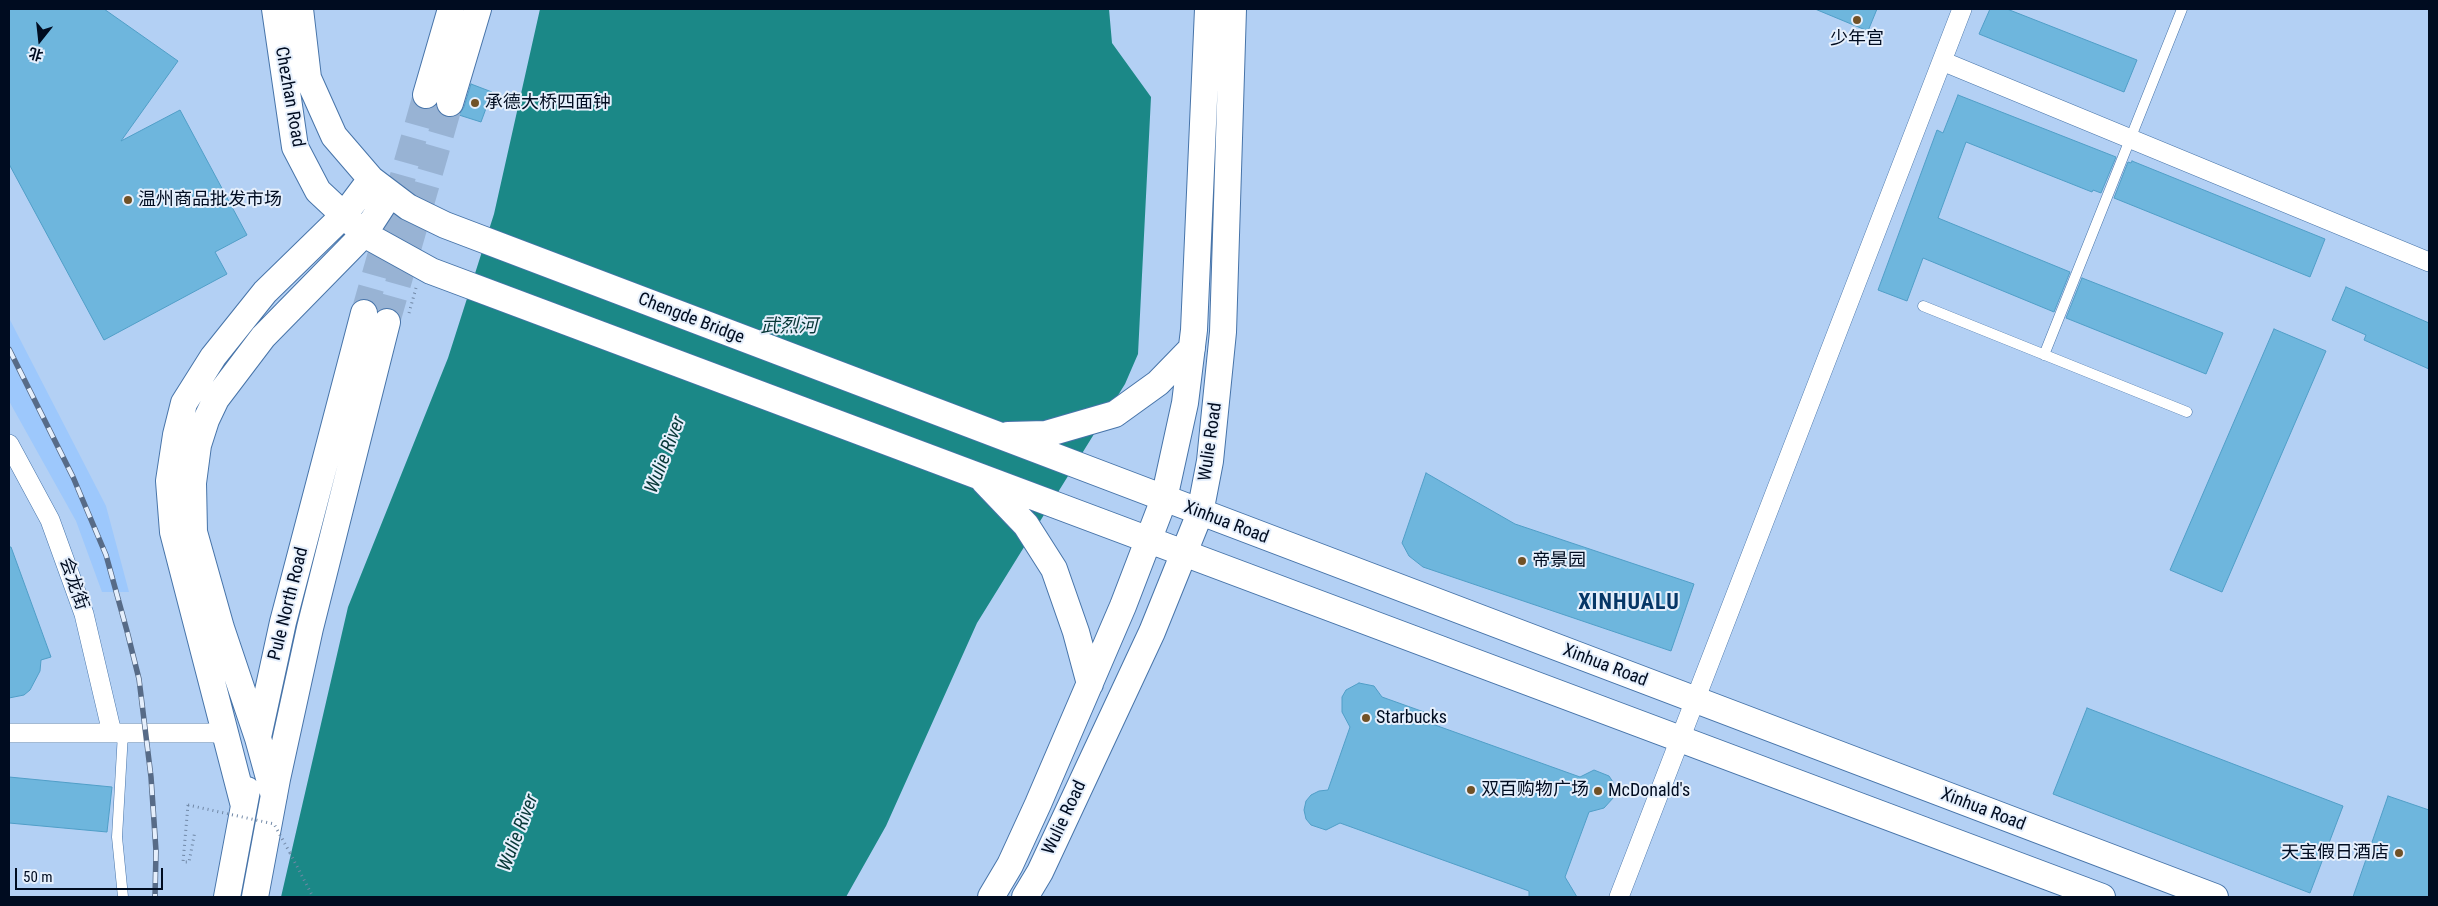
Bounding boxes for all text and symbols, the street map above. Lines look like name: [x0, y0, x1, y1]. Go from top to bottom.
marker: 少年宫: [1851, 14, 1863, 26]
north arrow: [15, 15, 65, 65]
place label: 少年宫: [1830, 28, 1884, 50]
text: 北: [27, 45, 45, 64]
street label: Chezhan Road: [270, 45, 308, 149]
place label: 承德大桥四面钟: [485, 92, 611, 114]
marker: 承德大桥四面钟: [469, 97, 481, 109]
place label: 温州商品批发市场: [138, 189, 282, 211]
marker: 温州商品批发市场: [122, 194, 134, 206]
street label: Chengde Bridge: [635, 289, 747, 349]
water label: 武烈河: [761, 316, 817, 338]
street label: Wulie Road: [1195, 401, 1227, 483]
water label: Wulie River: [641, 413, 691, 497]
street label: Xinhua Road: [1181, 497, 1271, 549]
street label: Pule North Road: [265, 545, 313, 663]
place label: 帝景园: [1532, 550, 1586, 572]
street label: 会龙街: [54, 555, 92, 613]
marker: 帝景园: [1516, 555, 1528, 567]
district label: XINHUALU: [1577, 590, 1681, 616]
street label: Xinhua Road: [1560, 640, 1650, 692]
place label: Starbucks: [1376, 707, 1447, 729]
marker: Starbucks: [1360, 712, 1372, 724]
street label: Wulie Road: [1038, 778, 1092, 858]
place label: 双百购物广场: [1481, 779, 1589, 801]
place label: McDonald's: [1608, 780, 1690, 802]
marker: 双百购物广场: [1465, 784, 1477, 796]
street label: Xinhua Road: [1938, 784, 2028, 836]
marker: McDonald's: [1592, 785, 1604, 797]
water label: Wulie River: [494, 791, 544, 875]
place label: 天宝假日酒店: [2281, 842, 2389, 864]
marker: 天宝假日酒店: [2393, 847, 2405, 859]
scale bar: [18, 858, 165, 890]
text: 50 m: [23, 868, 53, 886]

